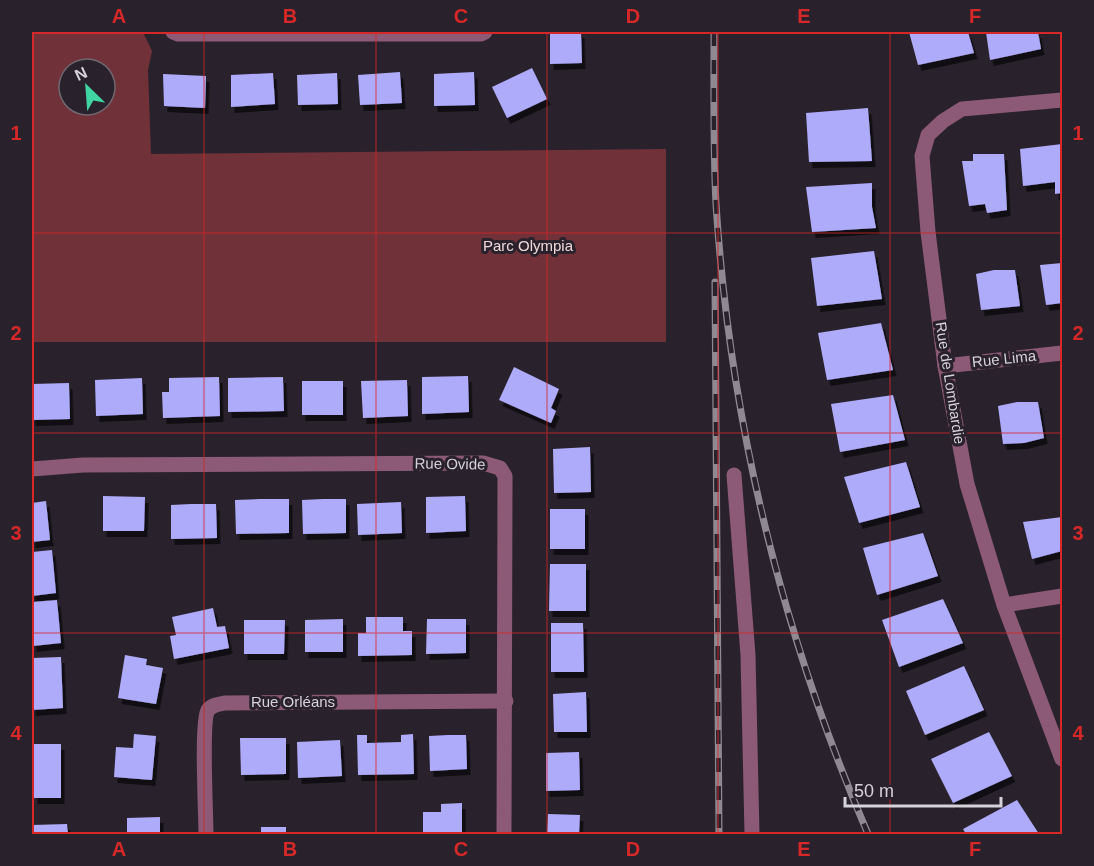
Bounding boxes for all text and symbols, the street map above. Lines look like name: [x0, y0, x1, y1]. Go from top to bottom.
text: A: [112, 5, 126, 27]
text: B: [283, 5, 297, 27]
text: C: [454, 5, 468, 27]
text: D: [626, 5, 640, 27]
text: E: [797, 5, 811, 27]
text: F: [969, 5, 981, 27]
north arrow: [57, 57, 117, 117]
text: N: [72, 64, 90, 84]
text: 1: [10, 122, 22, 144]
text: 1: [1072, 122, 1084, 144]
park label: Parc Olympia: [483, 237, 574, 254]
street label: Rue de Lombardie: [932, 321, 969, 445]
text: 2: [10, 322, 22, 344]
text: 2: [1072, 322, 1084, 344]
street label: Rue Lima: [971, 347, 1037, 370]
street label: Rue Ovide: [414, 454, 486, 473]
text: 3: [10, 522, 22, 544]
text: 3: [1072, 522, 1084, 544]
street label: Rue Orléans: [251, 693, 335, 710]
text: 4: [10, 722, 22, 744]
text: 4: [1072, 722, 1084, 744]
scale bar: [845, 770, 1001, 808]
text: 50 m: [854, 781, 894, 801]
text: A: [112, 838, 126, 860]
text: B: [283, 838, 297, 860]
text: C: [454, 838, 468, 860]
text: D: [626, 838, 640, 860]
text: E: [797, 838, 811, 860]
text: F: [969, 838, 981, 860]

